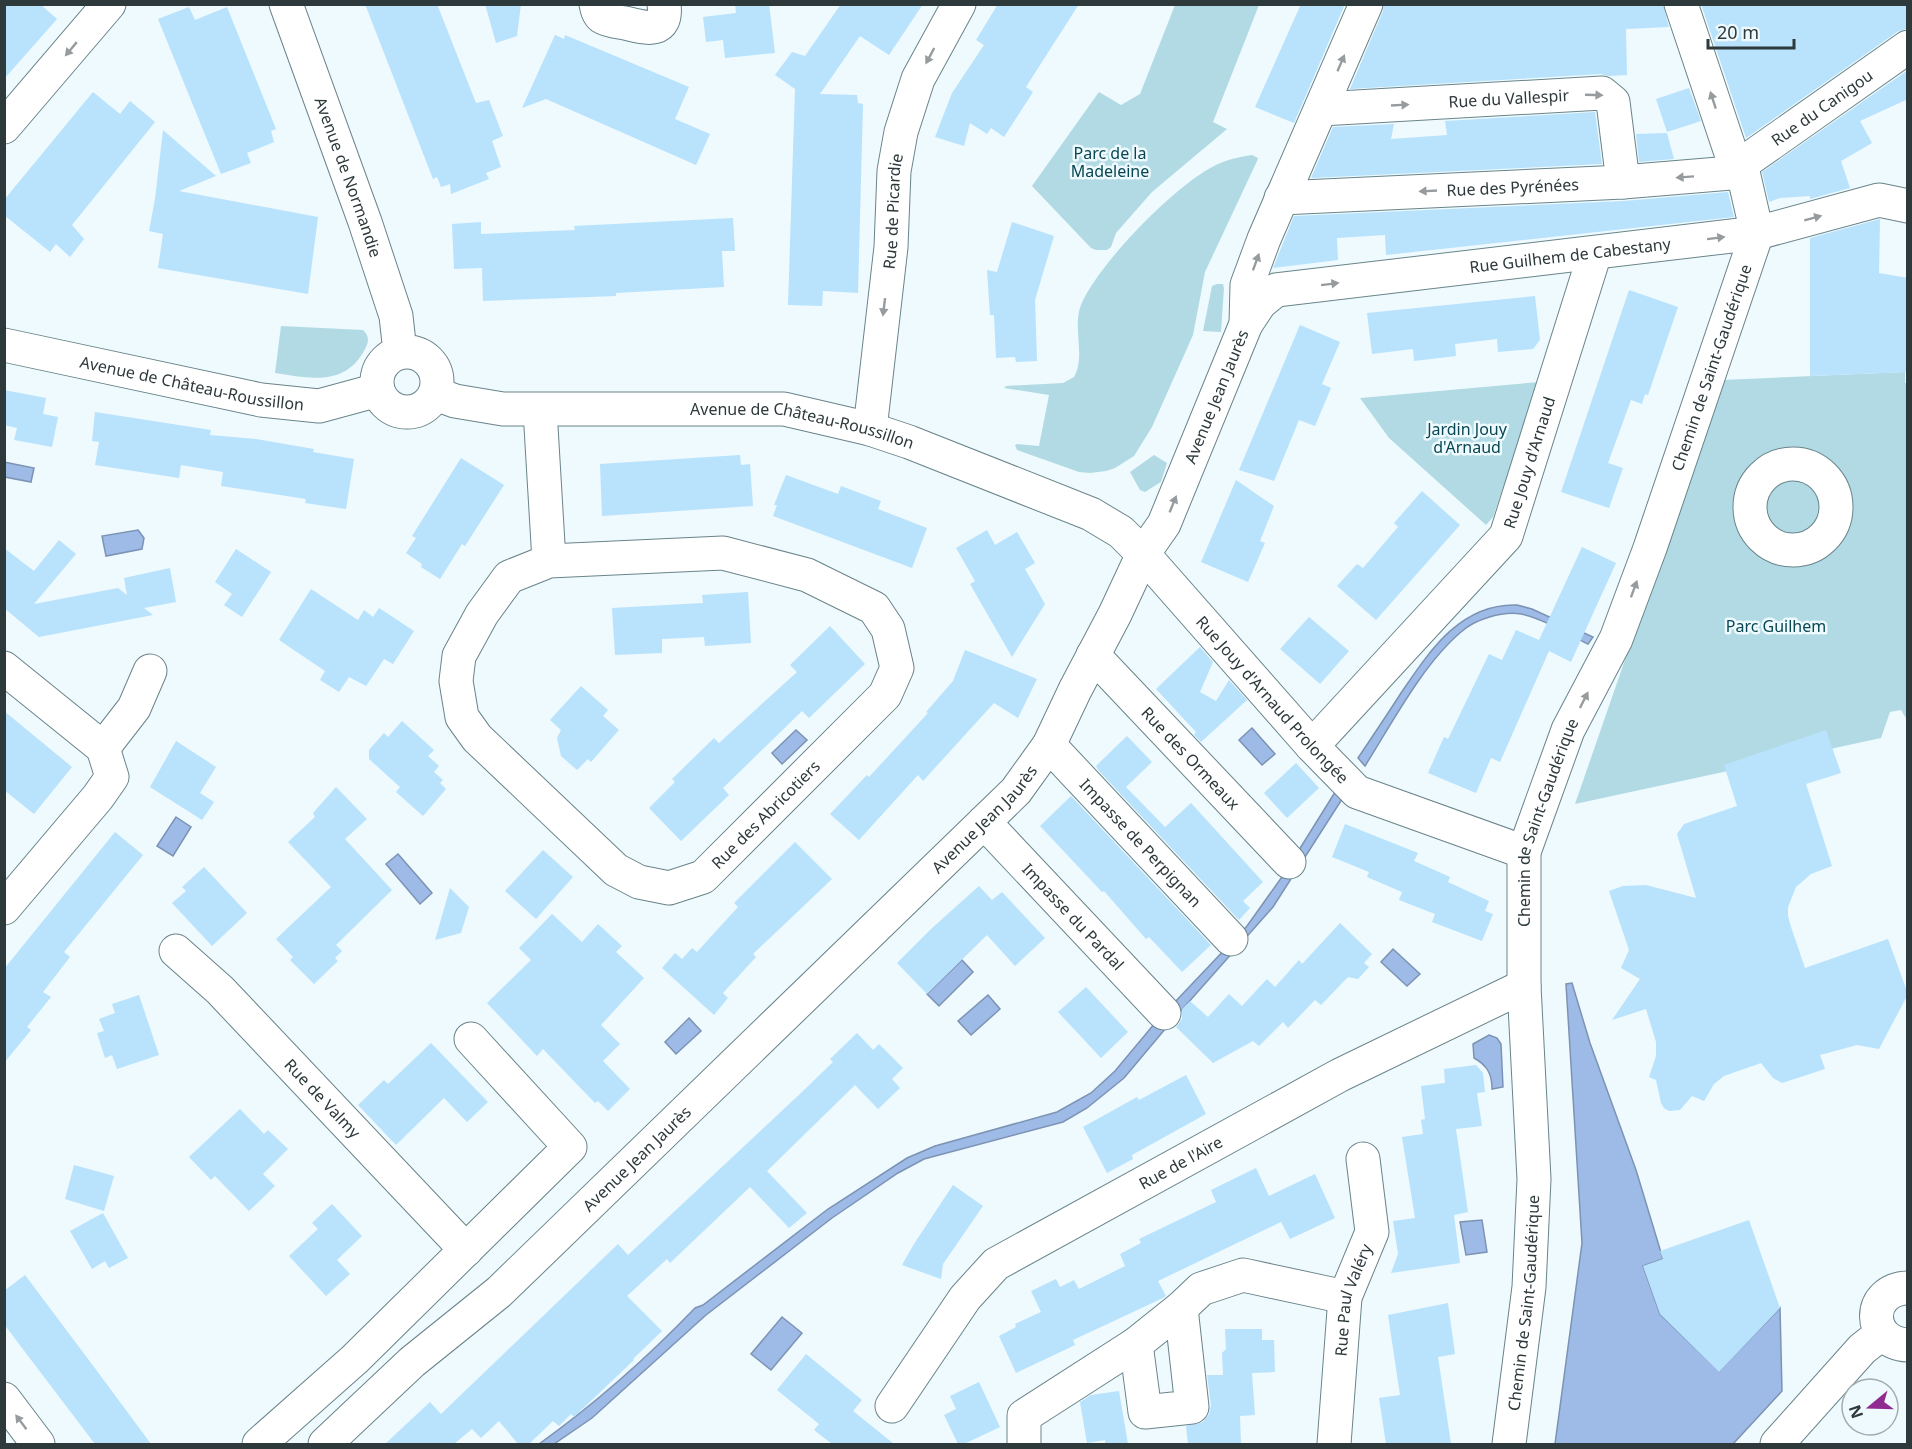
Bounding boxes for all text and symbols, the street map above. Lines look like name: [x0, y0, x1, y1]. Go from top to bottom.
scale bar: [1708, 12, 1794, 50]
text: 20 m: [1717, 20, 1759, 44]
one-way arrow: [65, 41, 78, 56]
one-way arrow: [925, 47, 935, 64]
one-way arrow: [1337, 54, 1346, 72]
street label: Rue du Canigou: [1767, 64, 1877, 151]
street label: Rue du Vallespir: [1448, 84, 1570, 113]
one-way arrow: [1585, 90, 1604, 99]
one-way arrow: [1708, 91, 1717, 109]
street label: Avenue de Normandie: [310, 94, 387, 260]
one-way arrow: [1391, 100, 1410, 109]
park label: Parc de la Madeleine: [1071, 142, 1149, 182]
street label: Rue de Picardie: [878, 152, 908, 270]
one-way arrow: [1676, 172, 1695, 182]
street label: Rue des Pyrénées: [1446, 173, 1579, 201]
one-way arrow: [1418, 187, 1437, 196]
one-way arrow: [1805, 213, 1823, 222]
street label: Rue Guilhem de Cabestany: [1468, 232, 1673, 278]
one-way arrow: [1706, 233, 1725, 243]
one-way arrow: [1251, 252, 1261, 270]
street label: Chemin de Saint-Gaudérique: [1666, 261, 1757, 474]
one-way arrow: [1320, 279, 1339, 288]
one-way arrow: [879, 297, 888, 316]
street label: Avenue Jean Jaurès: [1179, 326, 1254, 467]
street label: Avenue de Château-Roussillon: [78, 351, 305, 415]
street label: Rue Jouy d'Arnaud: [1498, 394, 1560, 531]
street label: Avenue de Château-Roussillon: [690, 398, 917, 454]
park label: Jardin Jouy d'Arnaud: [1425, 418, 1508, 458]
one-way arrow: [1168, 494, 1178, 512]
one-way arrow: [1630, 579, 1640, 597]
street label: Rue Jouy d'Arnaud Prolongée: [1191, 611, 1354, 788]
park label: Parc Guilhem: [1726, 615, 1826, 637]
one-way arrow: [1579, 692, 1588, 709]
street label: Rue des Ormeaux: [1137, 702, 1245, 815]
street label: Chemin de Saint-Gaudérique: [1513, 714, 1583, 927]
street label: Rue des Abricotiers: [706, 755, 825, 874]
street label: Avenue Jean Jaurès: [927, 761, 1042, 878]
street label: Impasse de Perpignan: [1075, 774, 1206, 912]
street label: Impasse du Pardal: [1017, 858, 1129, 975]
street label: Rue de Valmy: [280, 1054, 366, 1143]
street label: Avenue Jean Jaurès: [578, 1101, 696, 1216]
street label: Rue de l'Aire: [1135, 1131, 1226, 1194]
street label: Chemin de Saint-Gaudérique: [1502, 1194, 1544, 1412]
street label: Rue Paul Valéry: [1330, 1240, 1377, 1357]
north arrow: [1840, 1377, 1900, 1437]
text: N: [1843, 1402, 1868, 1422]
one-way arrow: [15, 1414, 28, 1430]

